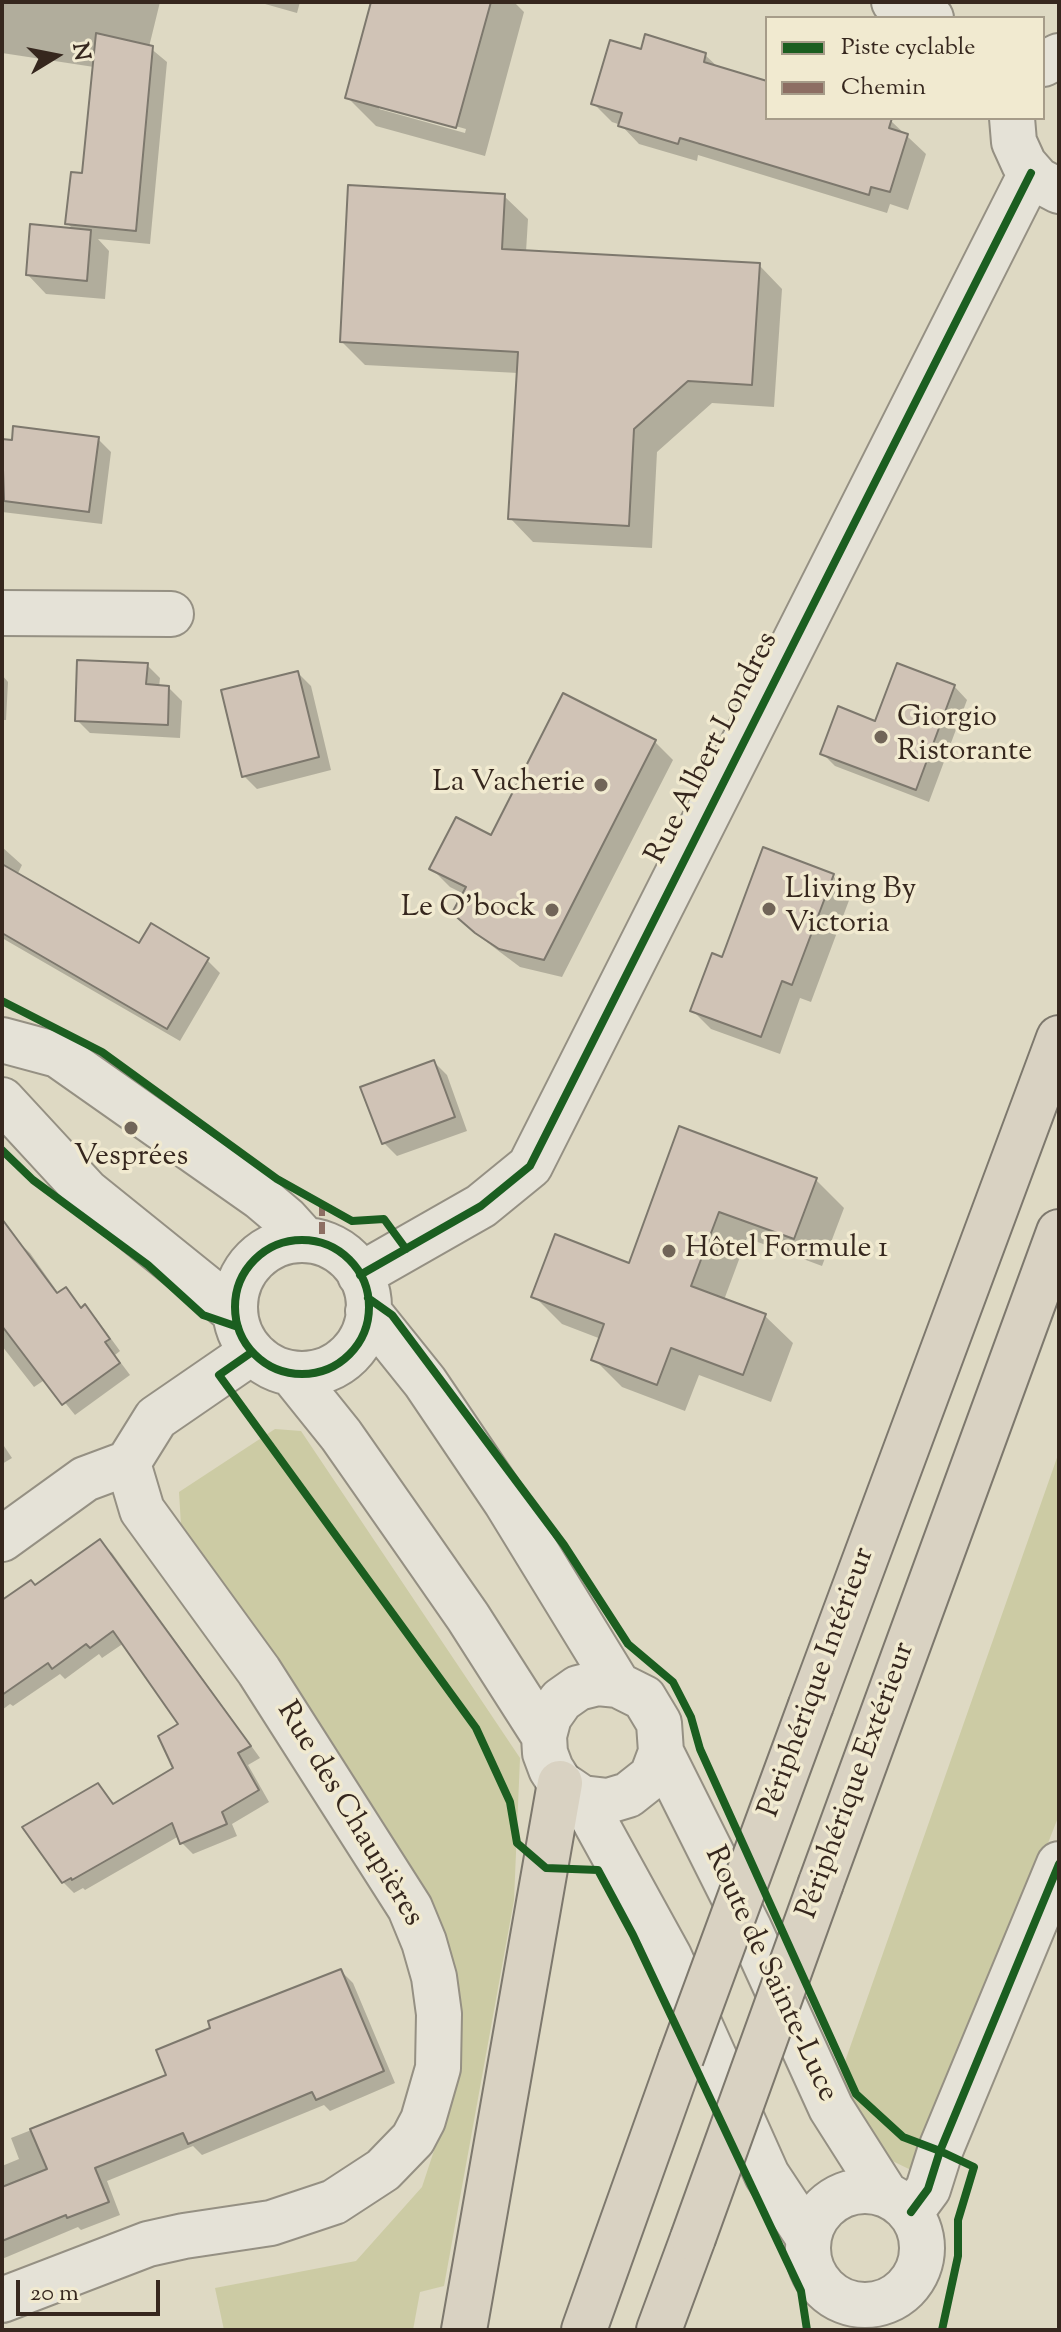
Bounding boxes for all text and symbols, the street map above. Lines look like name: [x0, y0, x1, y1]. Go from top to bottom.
north arrow: [16, 16, 96, 96]
legend: [765, 16, 1045, 120]
text: Piste cyclable: [841, 31, 976, 65]
text: N: [62, 40, 97, 63]
text: Chemin: [841, 71, 926, 105]
street label: Rue Albert Londres: [640, 627, 788, 871]
place label: Giorgio Ristorante: [897, 702, 1032, 772]
marker: Giorgio Ristorante: [872, 728, 890, 746]
place label: La Vacherie: [433, 767, 585, 803]
marker: La Vacherie: [592, 776, 610, 794]
place label: Lliving By Victoria: [785, 874, 916, 944]
place label: Le O'bock: [401, 892, 536, 928]
marker: Lliving By Victoria: [760, 900, 778, 918]
marker: Le O'bock: [543, 901, 561, 919]
marker: Vesprées: [122, 1119, 140, 1137]
place label: Vesprées: [74, 1141, 188, 1177]
place label: Hôtel Formule 1: [685, 1233, 888, 1269]
marker: Hôtel Formule 1: [660, 1242, 678, 1260]
street label: Périphérique Intérieur: [753, 1543, 885, 1823]
street label: Périphérique Extérieur: [791, 1638, 925, 1924]
street label: Rue des Chaupières: [267, 1696, 429, 1934]
street label: Route de Sainte-Luce: [694, 1842, 844, 2108]
scale bar: [20, 2264, 164, 2314]
text: 20 m: [30, 2277, 79, 2311]

